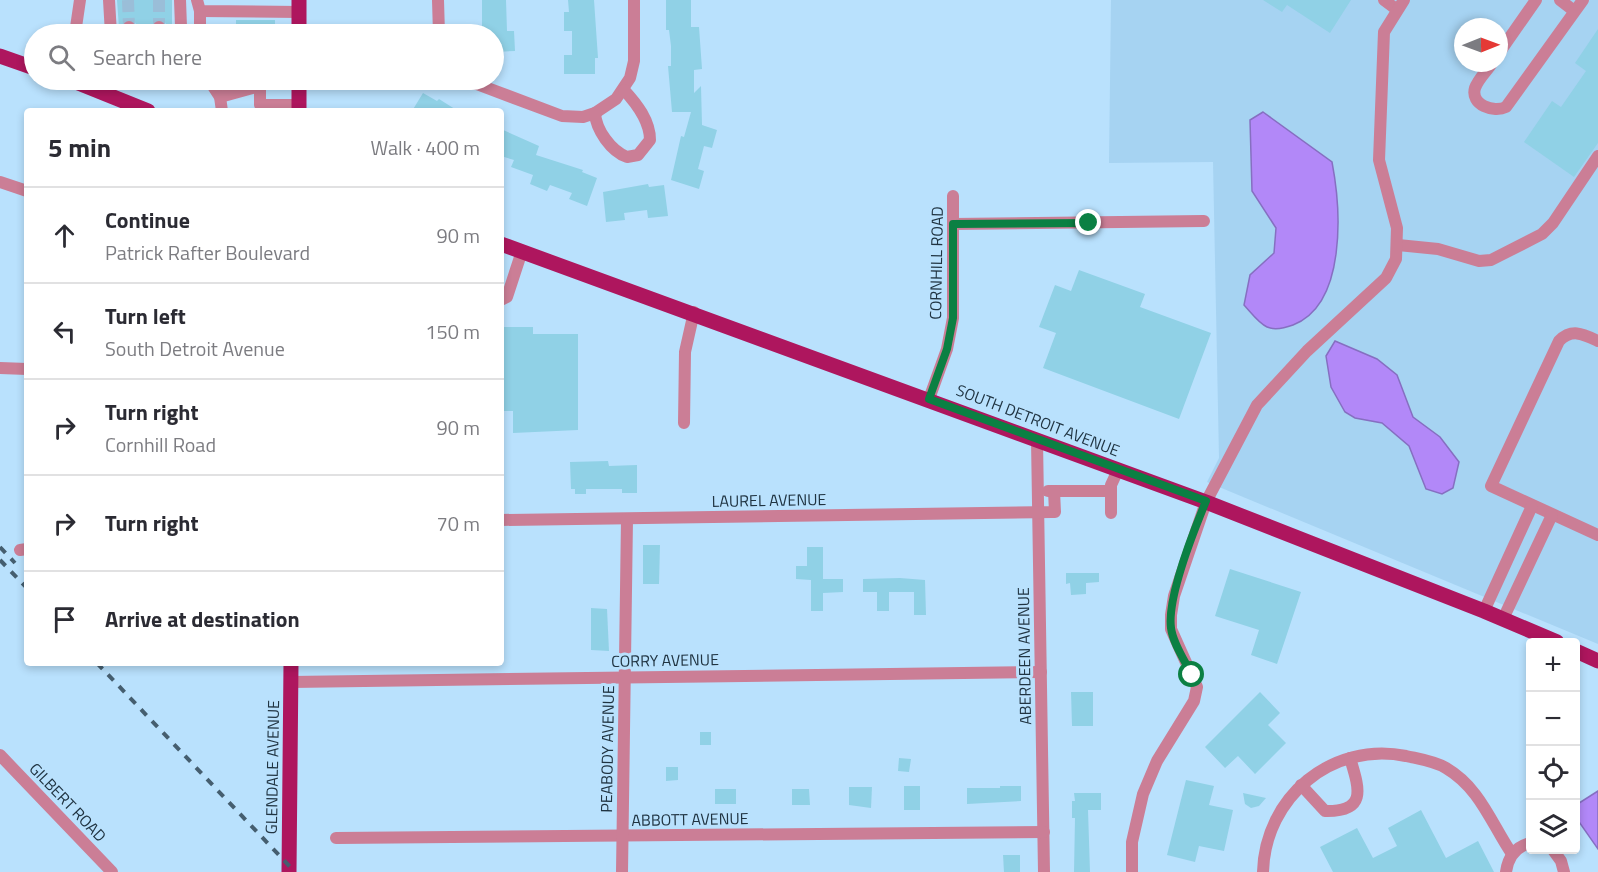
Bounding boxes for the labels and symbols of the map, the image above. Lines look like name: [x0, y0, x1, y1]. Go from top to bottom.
north arrow: [1454, 18, 1508, 72]
street label: CORNHILL ROAD: [923, 206, 949, 320]
route end: [1075, 209, 1101, 235]
street label: SOUTH DETROIT AVENUE: [953, 378, 1123, 462]
street label: LAUREL AVENUE: [712, 487, 827, 513]
street label: ABERDEEN AVENUE: [1011, 587, 1037, 725]
street label: CORRY AVENUE: [611, 647, 719, 673]
route start: [1178, 661, 1204, 687]
street label: PEABODY AVENUE: [594, 685, 620, 813]
street label: GLENDALE AVENUE: [259, 700, 285, 834]
street label: GILBERT ROAD: [24, 757, 112, 847]
street label: ABBOTT AVENUE: [631, 806, 749, 832]

